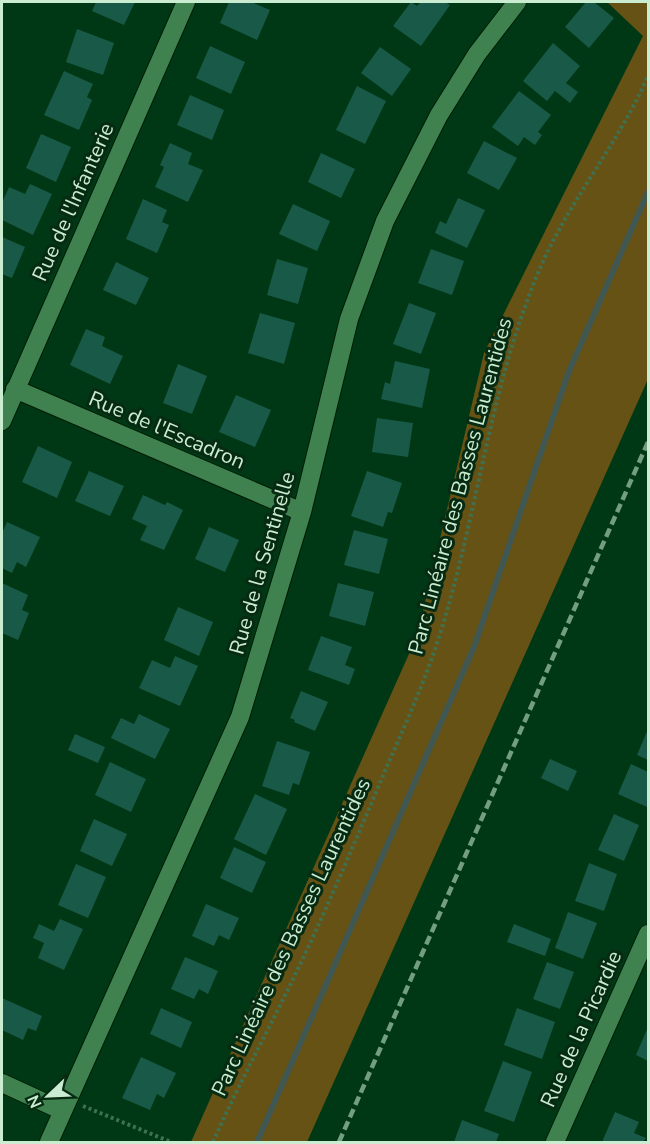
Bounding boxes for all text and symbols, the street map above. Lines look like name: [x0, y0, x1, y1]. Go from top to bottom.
street label: Rue de l'Infanterie: [26, 118, 120, 286]
street label: Parc Linéaire des Basses Laurentides: [402, 315, 518, 657]
street label: Rue de l'Escadron: [84, 384, 250, 476]
street label: Rue de la Sentinelle: [223, 468, 301, 658]
street label: Parc Linéaire des Basses Laurentides: [205, 774, 377, 1100]
street label: Rue de la Picardie: [534, 946, 628, 1112]
north arrow: [18, 1066, 78, 1126]
text: N: [23, 1092, 48, 1111]

